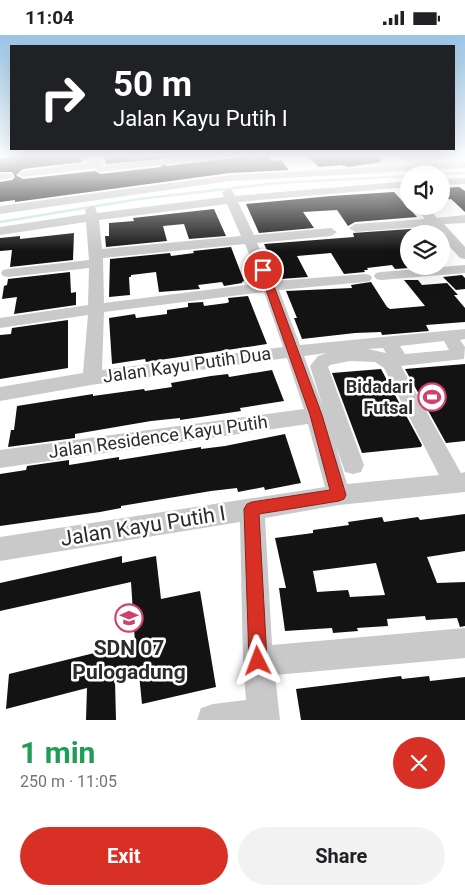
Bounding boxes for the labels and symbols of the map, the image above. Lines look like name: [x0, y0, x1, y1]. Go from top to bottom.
pin: [242, 249, 284, 291]
street label: Jalan Kayu Putih Dua: [101, 342, 272, 387]
place label: Bidadari Futsal: [346, 376, 413, 418]
sports icon: Bidadari Futsal: [417, 382, 447, 412]
street label: Jalan Residence Kayu Putih: [47, 411, 269, 462]
street label: Jalan Kayu Putih I: [59, 501, 227, 551]
school or university icon: SDN 07 Pulogadung: [114, 603, 144, 633]
position arrow: [231, 634, 283, 686]
place label: SDN 07 Pulogadung: [72, 636, 186, 684]

